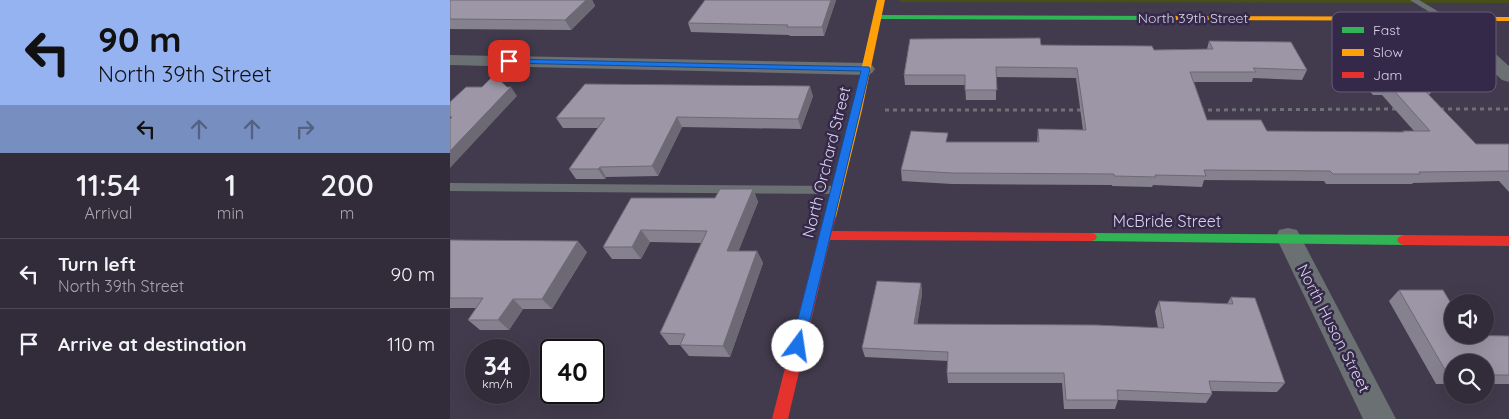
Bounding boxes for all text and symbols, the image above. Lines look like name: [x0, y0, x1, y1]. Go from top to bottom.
street label: North 39th Street: [1138, 9, 1248, 27]
legend: [1332, 12, 1496, 92]
text: 90 m: [98, 17, 181, 61]
icon: left: [15, 20, 80, 85]
text: Fast: [1373, 21, 1401, 39]
pin: [488, 40, 530, 82]
text: Slow: [1373, 43, 1403, 61]
icon: arrive: [495, 47, 523, 75]
text: North 39th Street: [98, 60, 272, 88]
text: Jam: [1373, 66, 1402, 84]
street label: North Orchard Street: [798, 84, 854, 240]
icon: left: [132, 115, 160, 143]
icon: ahead: [185, 115, 213, 143]
icon: ahead: [238, 115, 266, 143]
icon: right: [291, 115, 319, 143]
text: 11:54: [76, 166, 141, 204]
text: 1: [225, 166, 236, 204]
text: 200: [320, 166, 374, 204]
text: Arrival: [84, 203, 132, 223]
text: min: [217, 203, 244, 223]
text: m: [340, 203, 354, 223]
street label: McBride Street: [1113, 211, 1221, 231]
text: Turn left: [58, 252, 136, 276]
icon: left: [15, 260, 43, 288]
street label: North Huson Street: [1293, 260, 1375, 396]
text: 90 m: [391, 262, 435, 286]
text: North 39th Street: [58, 276, 184, 296]
map controls: [1444, 294, 1494, 404]
button: sound: [1444, 294, 1494, 344]
position arrow: [771, 319, 823, 371]
icon: arrive: [15, 330, 43, 358]
text: Arrive at destination: [58, 332, 247, 356]
text: 110 m: [387, 332, 435, 356]
speed limit sign: 40: [540, 339, 605, 404]
text: 34: [483, 350, 512, 381]
button: search: [1444, 354, 1494, 404]
text: km/h: [482, 376, 513, 391]

